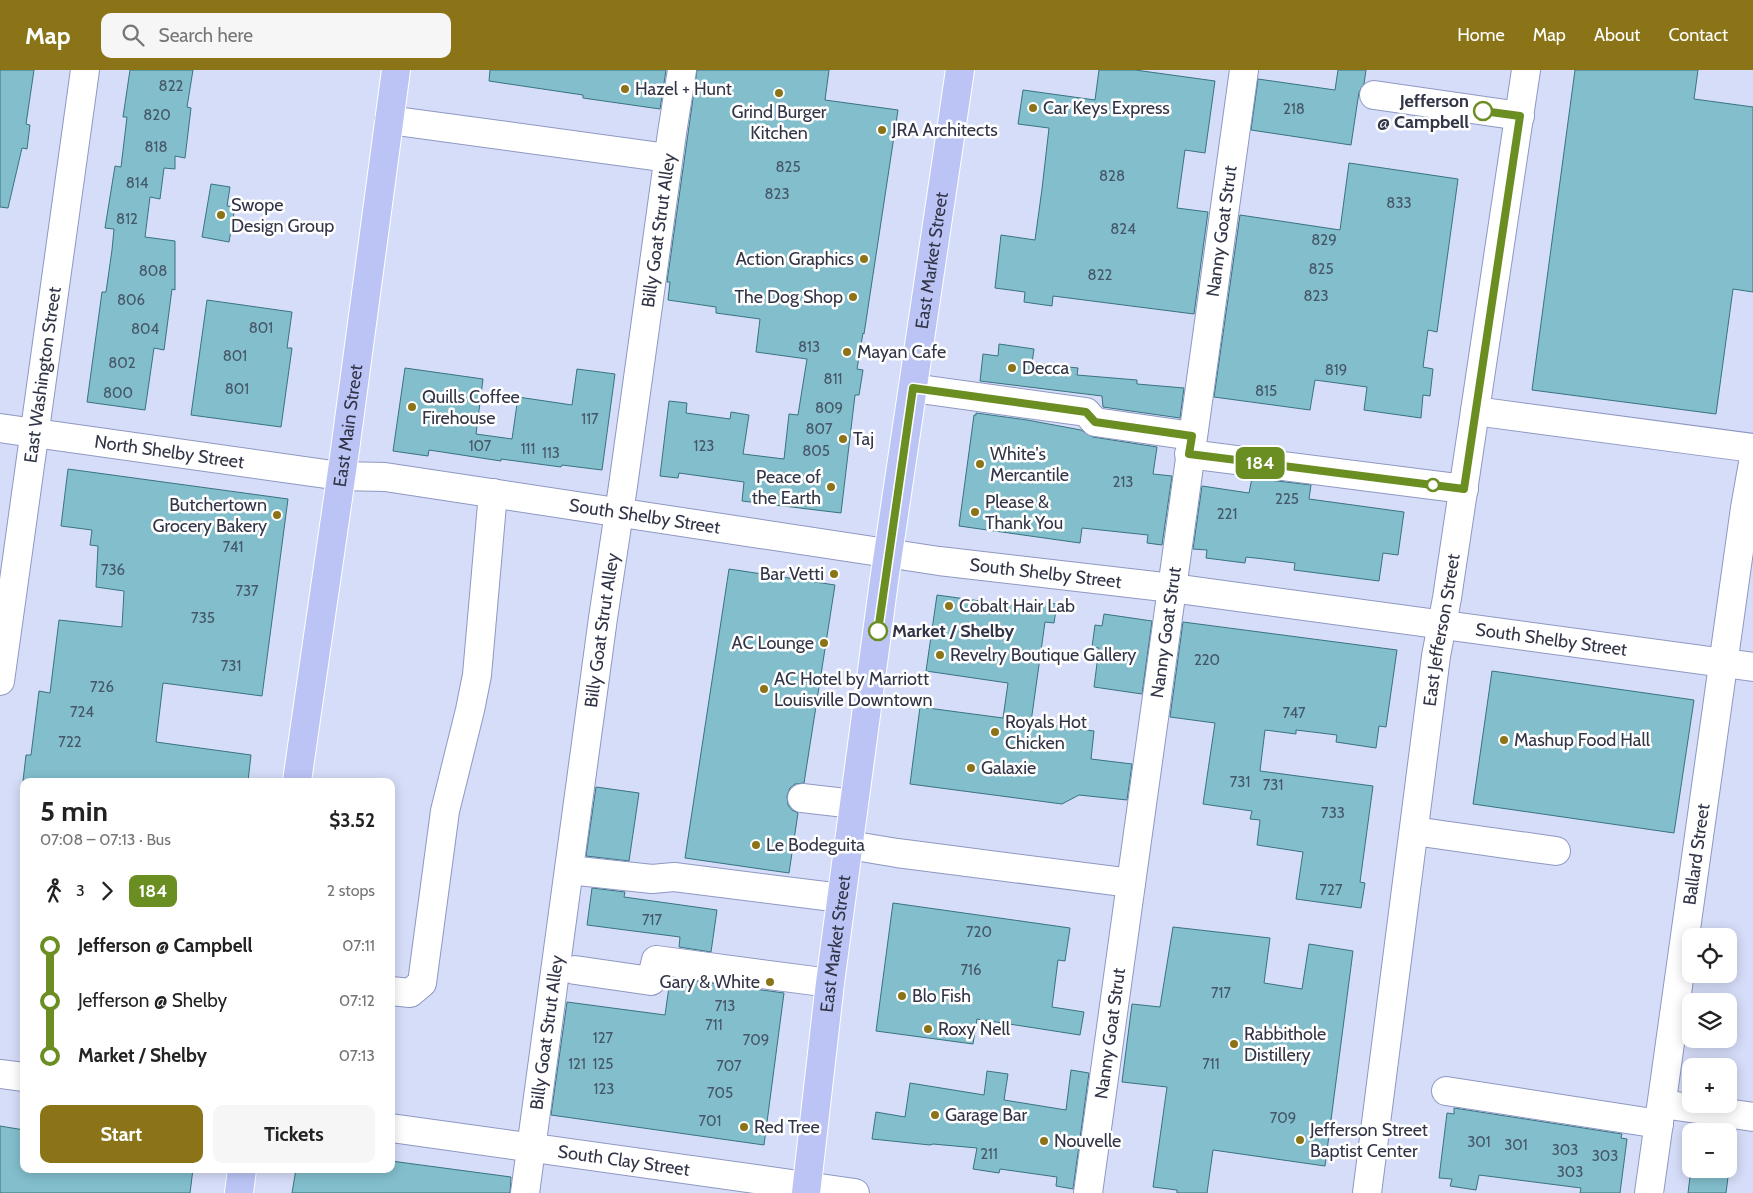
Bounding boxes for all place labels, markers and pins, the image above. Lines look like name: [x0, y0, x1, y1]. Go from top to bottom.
place label: Hazel + Hunt: [635, 78, 732, 100]
marker: Hazel + Hunt: [619, 83, 631, 95]
marker: Grind Burger Kitchen: [773, 87, 785, 99]
place label: Jefferson @ Campbell: [1377, 90, 1469, 133]
place label: Car Keys Express: [1043, 97, 1170, 119]
place label: Grind Burger Kitchen: [731, 101, 827, 144]
marker: Jefferson @ Campbell: [1473, 101, 1493, 121]
marker: Car Keys Express: [1027, 102, 1039, 114]
place label: JRA Architects: [891, 119, 998, 141]
marker: JRA Architects: [876, 124, 888, 136]
place label: Swope Design Group: [231, 194, 334, 237]
marker: Swope Design Group: [215, 209, 227, 221]
place label: Action Graphics: [736, 248, 854, 270]
marker: Action Graphics: [858, 253, 870, 265]
place label: The Dog Shop: [735, 286, 843, 308]
marker: The Dog Shop: [847, 291, 859, 303]
place label: Mayan Cafe: [857, 341, 946, 363]
marker: Mayan Cafe: [841, 346, 853, 358]
place label: Decca: [1022, 357, 1069, 379]
marker: Decca: [1006, 362, 1018, 374]
place label: Quills Coffee Firehouse: [422, 386, 520, 429]
marker: Quills Coffee Firehouse: [406, 401, 418, 413]
place label: Taj: [853, 428, 874, 450]
marker: Taj: [837, 433, 849, 445]
place label: White's Mercantile: [990, 443, 1069, 486]
marker: White's Mercantile: [974, 458, 986, 470]
place label: Peace of the Earth: [752, 466, 821, 509]
unlabelled marker: [1426, 478, 1440, 492]
marker: Peace of the Earth: [825, 481, 837, 493]
place label: Please & Thank You: [985, 491, 1063, 534]
place label: Butchertown Grocery Bakery: [153, 494, 267, 537]
marker: Please & Thank You: [969, 506, 981, 518]
marker: Butchertown Grocery Bakery: [271, 509, 283, 521]
place label: Bar Vetti: [760, 563, 824, 585]
marker: Bar Vetti: [828, 568, 840, 580]
place label: Cobalt Hair Lab: [959, 595, 1075, 617]
marker: Cobalt Hair Lab: [943, 600, 955, 612]
place label: Market / Shelby: [892, 620, 1015, 642]
marker: Market / Shelby: [868, 621, 888, 641]
place label: AC Lounge: [732, 632, 814, 654]
marker: AC Lounge: [818, 637, 830, 649]
place label: Revelry Boutique Gallery: [950, 644, 1136, 666]
marker: Revelry Boutique Gallery: [934, 649, 946, 661]
place label: AC Hotel by Marriott Louisville Downtown: [774, 668, 932, 711]
marker: AC Hotel by Marriott Louisville Downtown: [758, 683, 770, 695]
place label: Royals Hot Chicken: [1005, 711, 1087, 754]
marker: Royals Hot Chicken: [989, 726, 1001, 738]
place label: Mashup Food Hall: [1514, 729, 1651, 751]
marker: Mashup Food Hall: [1498, 734, 1510, 746]
place label: Galaxie: [981, 757, 1036, 779]
marker: Galaxie: [965, 762, 977, 774]
place label: Le Bodeguita: [766, 834, 865, 856]
marker: Le Bodeguita: [750, 839, 762, 851]
place label: Gary & White: [660, 971, 760, 993]
marker: Gary & White: [764, 976, 776, 988]
place label: Blo Fish: [912, 985, 971, 1007]
marker: Blo Fish: [896, 990, 908, 1002]
place label: Roxy Nell: [938, 1018, 1011, 1040]
marker: Roxy Nell: [922, 1023, 934, 1035]
place label: Rabbithole Distillery: [1244, 1023, 1326, 1066]
marker: Rabbithole Distillery: [1228, 1038, 1240, 1050]
place label: Garage Bar: [945, 1104, 1028, 1126]
marker: Garage Bar: [929, 1109, 941, 1121]
place label: Red Tree: [754, 1116, 820, 1138]
place label: Jefferson Street Baptist Center: [1309, 1119, 1428, 1162]
marker: Red Tree: [738, 1121, 750, 1133]
place label: Nouvelle: [1054, 1130, 1121, 1152]
marker: Jefferson Street Baptist Center: [1294, 1134, 1306, 1146]
marker: Nouvelle: [1038, 1135, 1050, 1147]

